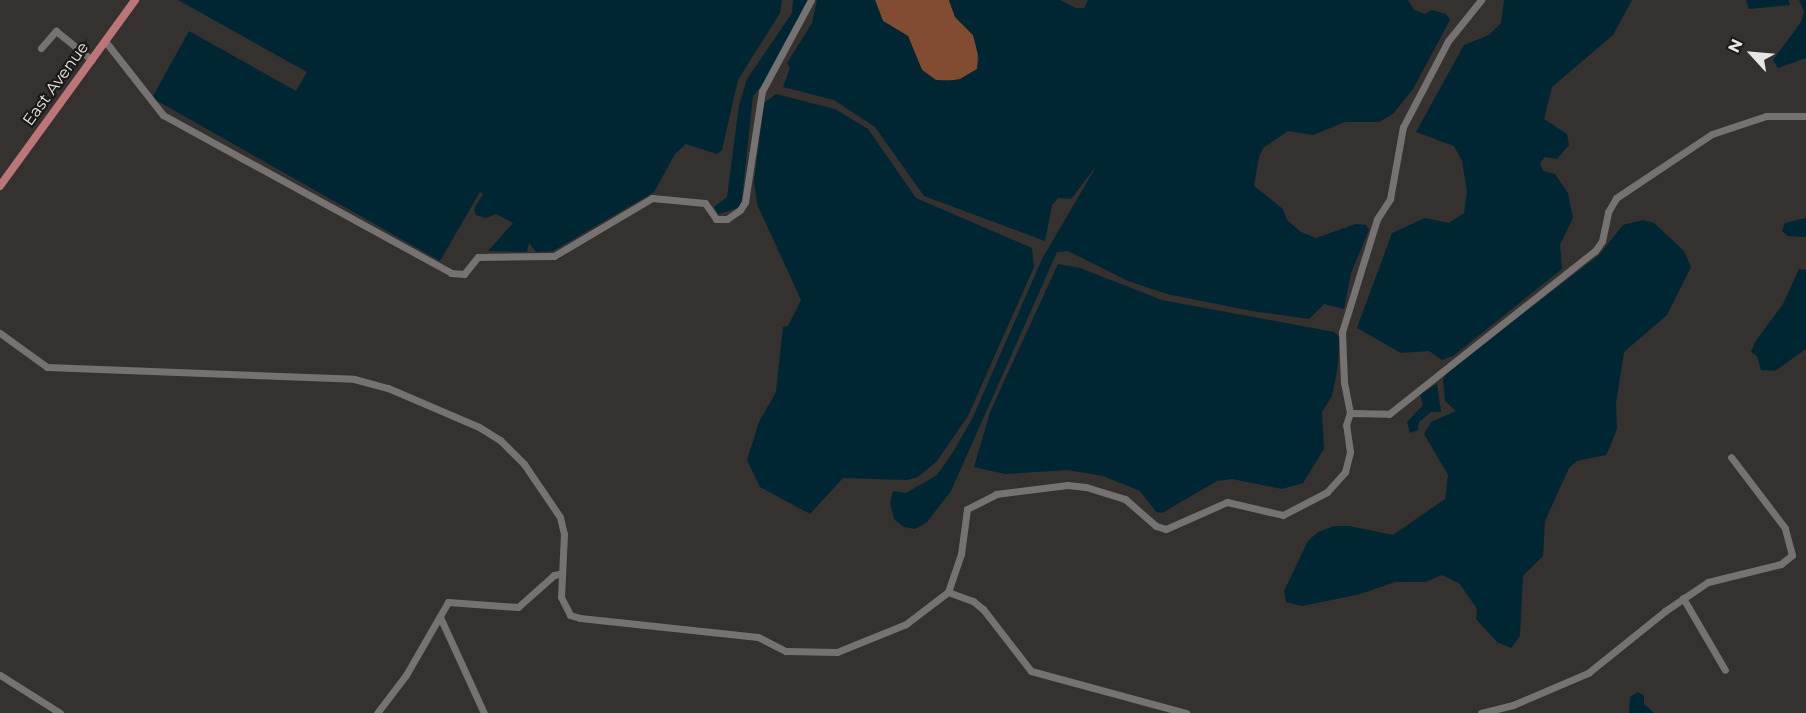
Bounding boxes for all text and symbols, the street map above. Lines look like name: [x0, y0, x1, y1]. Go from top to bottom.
north arrow: [1722, 24, 1782, 84]
text: N: [1724, 36, 1747, 56]
street label: East Avenue: [19, 38, 93, 130]

